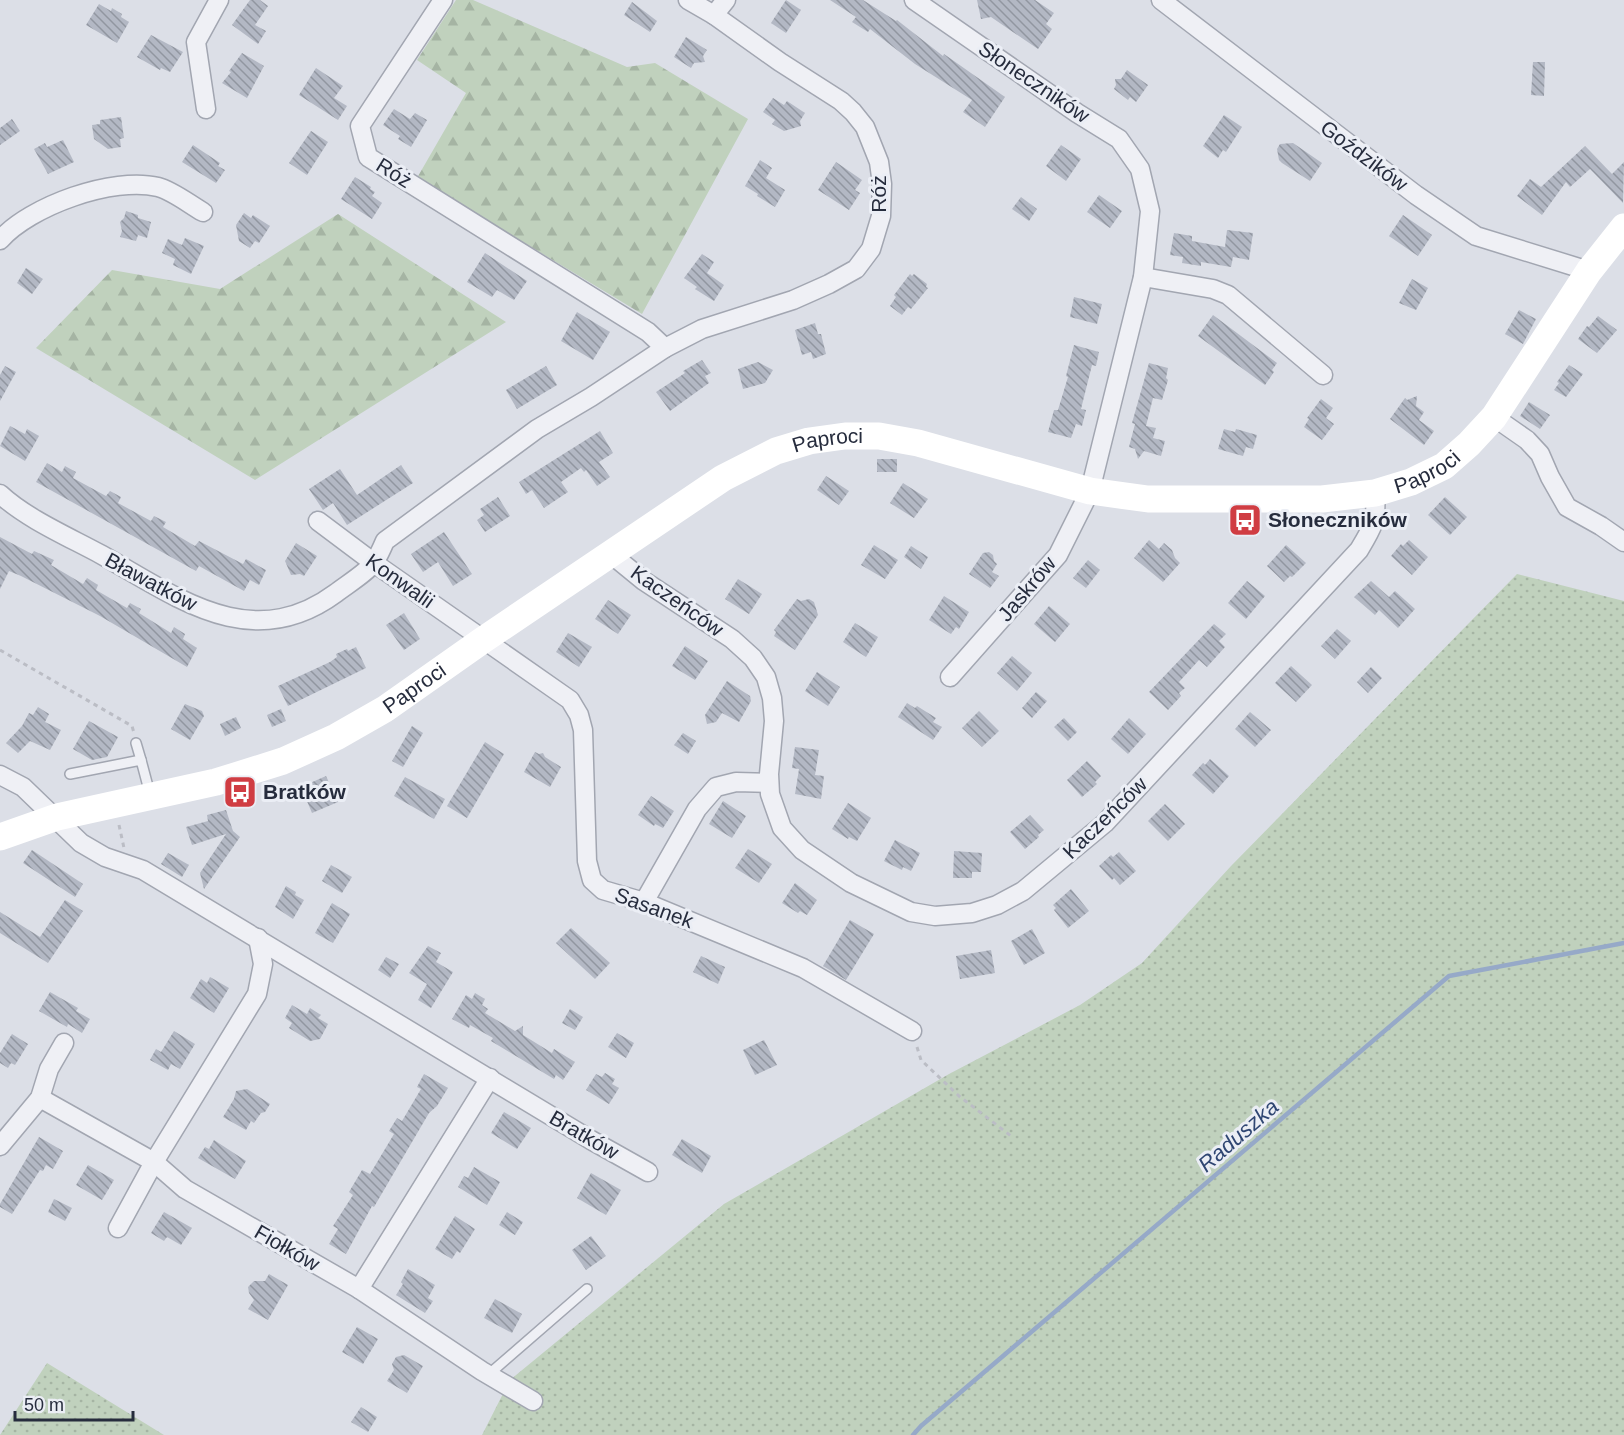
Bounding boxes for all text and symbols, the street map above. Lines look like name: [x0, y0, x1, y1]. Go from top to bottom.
street label: Słoneczników: [975, 36, 1095, 127]
street label: Goździków: [1316, 116, 1413, 196]
street label: Róż: [372, 153, 416, 192]
street label: Róż: [867, 175, 890, 213]
street label: Paproci: [789, 424, 863, 456]
street label: Paproci: [1391, 445, 1464, 498]
bus stop icon: Słoneczników: [1227, 502, 1263, 538]
place label: Słoneczników: [1268, 508, 1408, 531]
street label: Bławatków: [102, 548, 202, 616]
street label: Konwalii: [362, 549, 439, 612]
street label: Jaskrów: [993, 551, 1061, 626]
street label: Kaczeńców: [627, 560, 729, 641]
street label: Paproci: [378, 658, 450, 718]
street label: Kaczeńców: [1058, 771, 1152, 863]
bus stop icon: Bratków: [222, 774, 258, 810]
place label: Bratków: [263, 780, 347, 803]
street label: Sasanek: [612, 883, 697, 932]
water label: Raduszka: [1193, 1094, 1283, 1177]
street label: Bratków: [546, 1106, 624, 1164]
street label: Fiołków: [251, 1220, 325, 1276]
scale bar: [15, 1384, 134, 1422]
text: 50 m: [24, 1395, 64, 1415]

